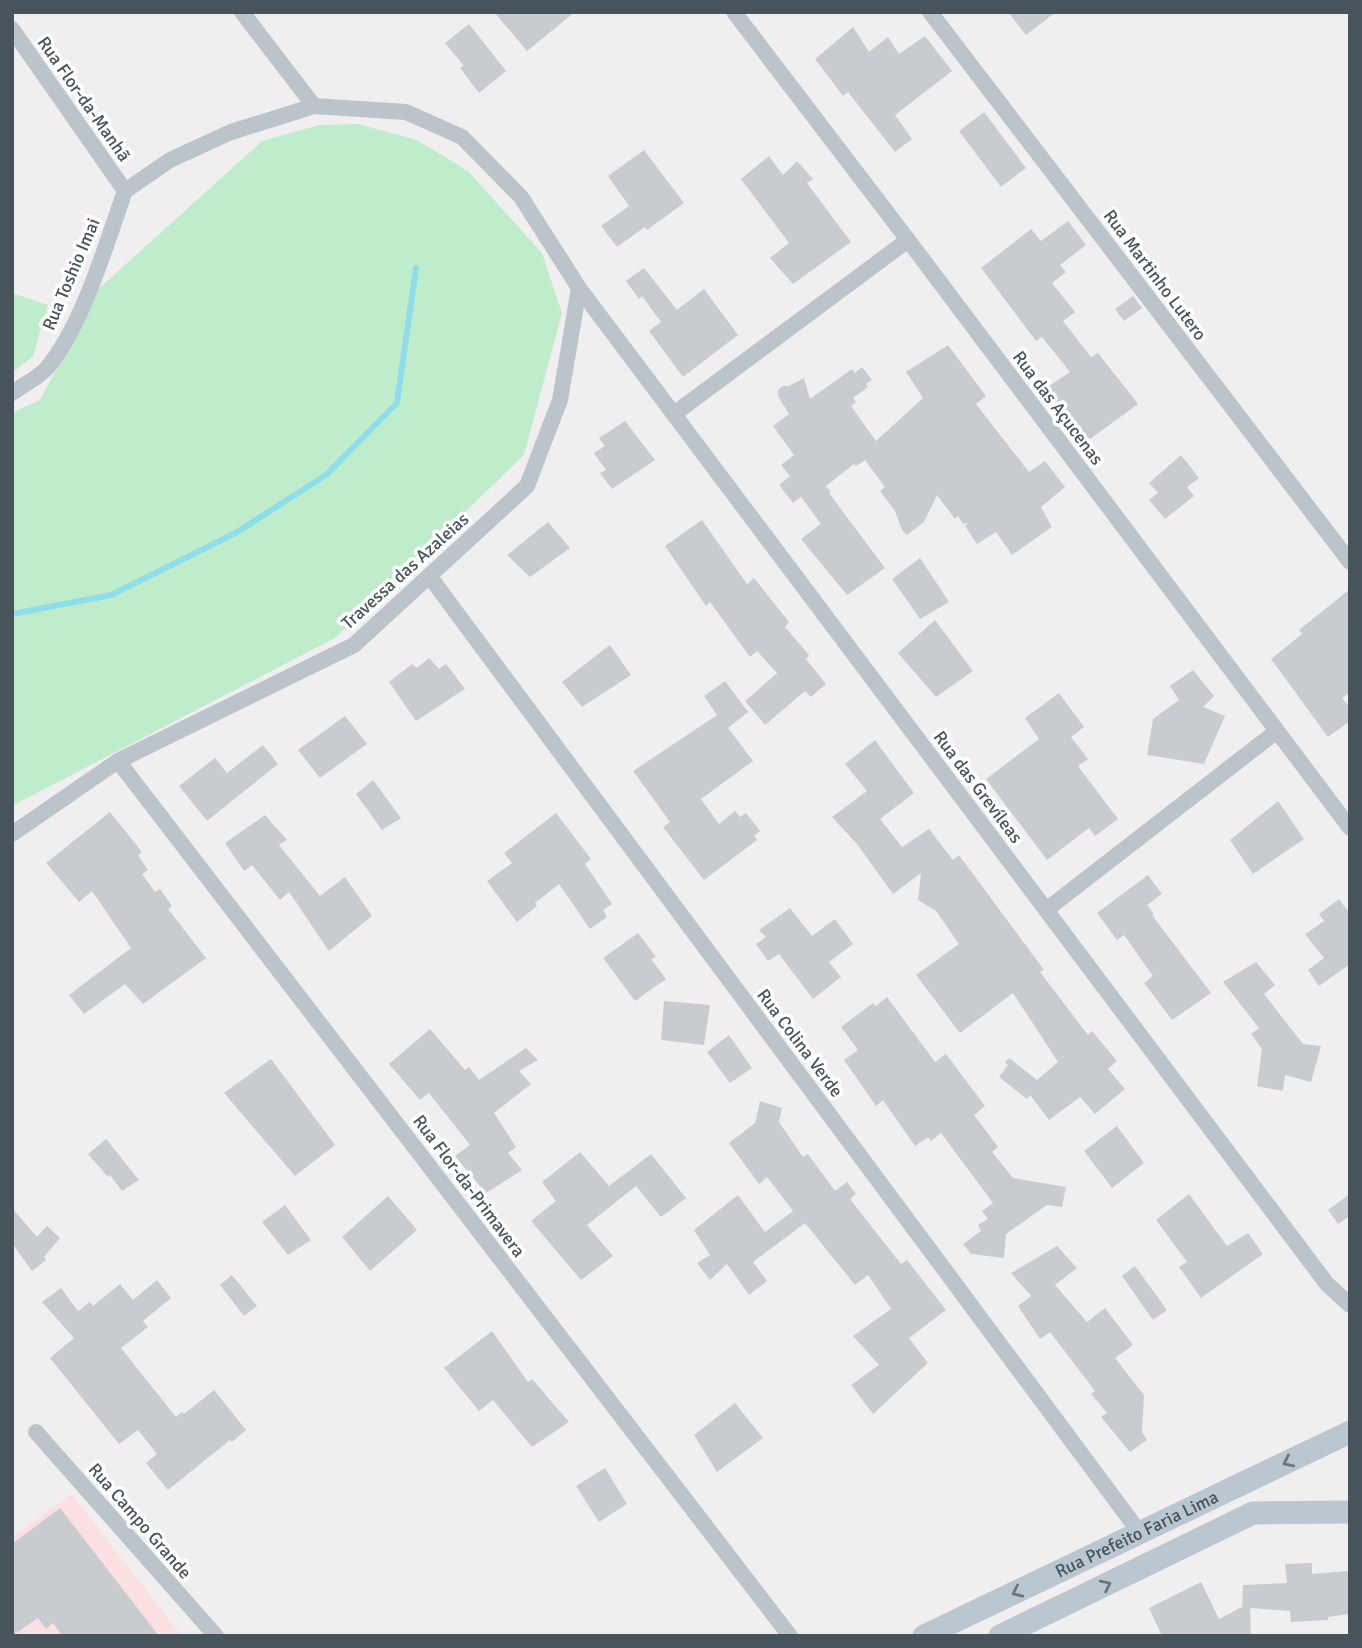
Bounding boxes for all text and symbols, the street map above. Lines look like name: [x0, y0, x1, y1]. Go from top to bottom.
street label: Rua Flor-da-Manhã: [33, 32, 135, 166]
street label: Rua Martinho Lutero: [1099, 205, 1211, 345]
street label: Rua Toshio Imai: [38, 215, 104, 333]
street label: Rua das Açucenas: [1008, 347, 1108, 470]
street label: Travessa das Azaleias: [337, 508, 473, 634]
street label: Rua das Grevíleas: [929, 727, 1027, 848]
street label: Rua Colina Verde: [752, 985, 848, 1101]
street label: Rua Flor-da-Primavera: [408, 1110, 530, 1262]
one-way arrow: [1283, 1454, 1295, 1468]
street label: Rua Campo Grande: [84, 1459, 196, 1583]
street label: Rua Prefeito Faria Lima: [1052, 1486, 1222, 1582]
one-way arrow: [1099, 1579, 1111, 1593]
one-way arrow: [1011, 1583, 1024, 1597]

